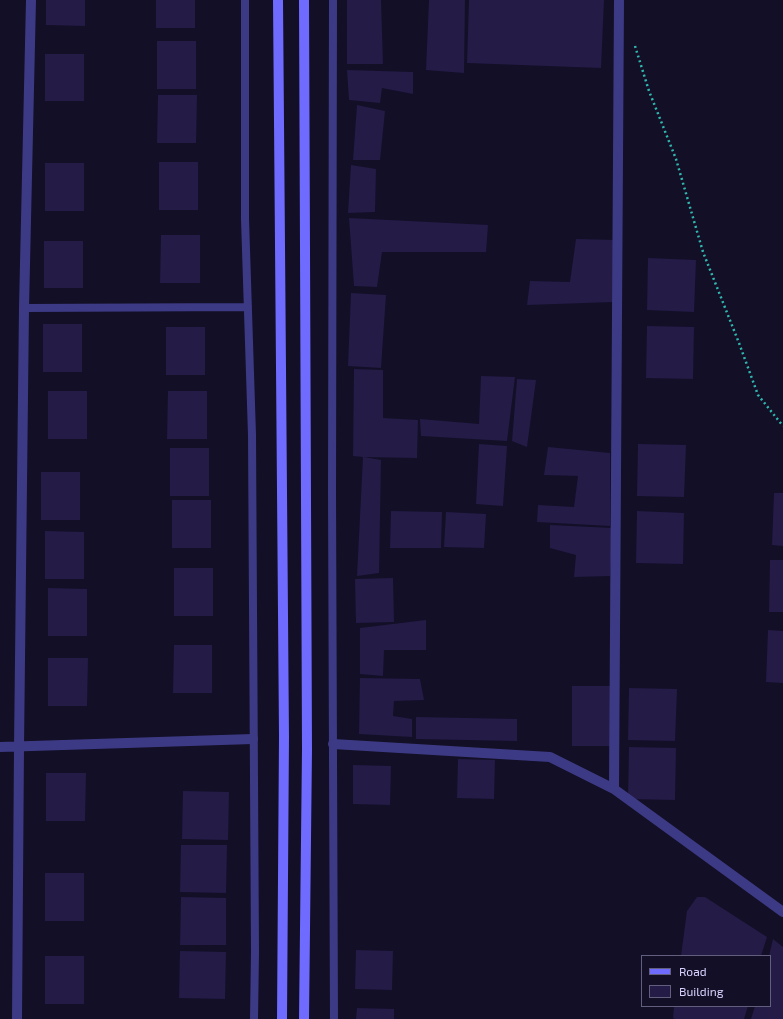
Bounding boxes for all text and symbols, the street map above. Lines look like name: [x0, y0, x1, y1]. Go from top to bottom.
legend: [641, 955, 771, 1007]
text: Road: [679, 964, 707, 978]
text: Building: [679, 984, 723, 998]

